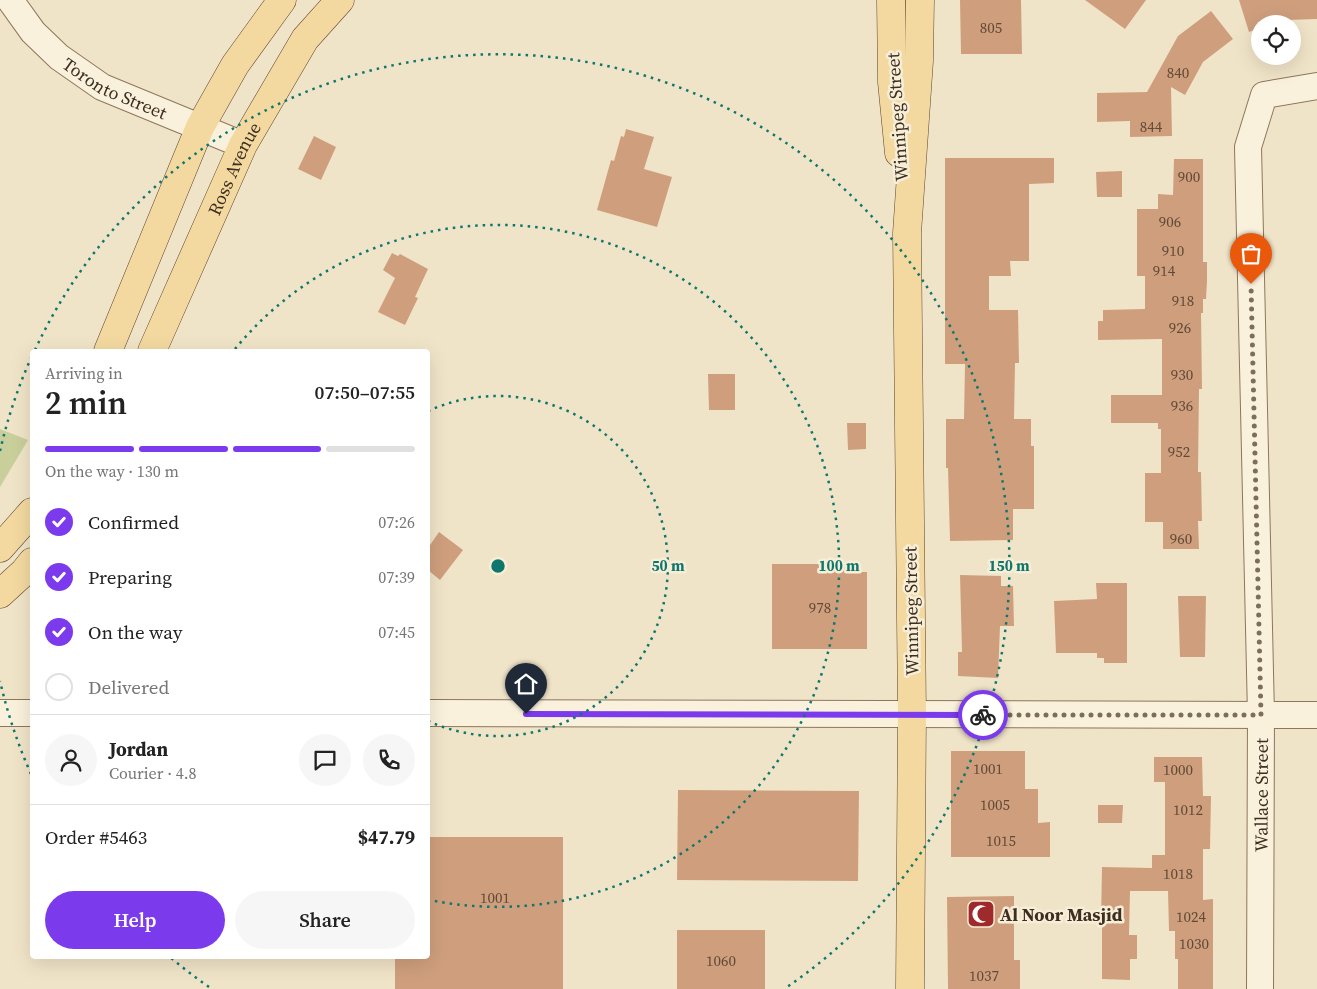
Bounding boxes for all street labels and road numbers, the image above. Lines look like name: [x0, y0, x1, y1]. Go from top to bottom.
street label: Toronto Street: [58, 51, 171, 125]
street label: Winnipeg Street: [880, 52, 914, 182]
street label: Ross Avenue: [201, 117, 266, 219]
street label: Winnipeg Street: [897, 546, 925, 676]
street label: Wallace Street: [1248, 738, 1273, 852]

